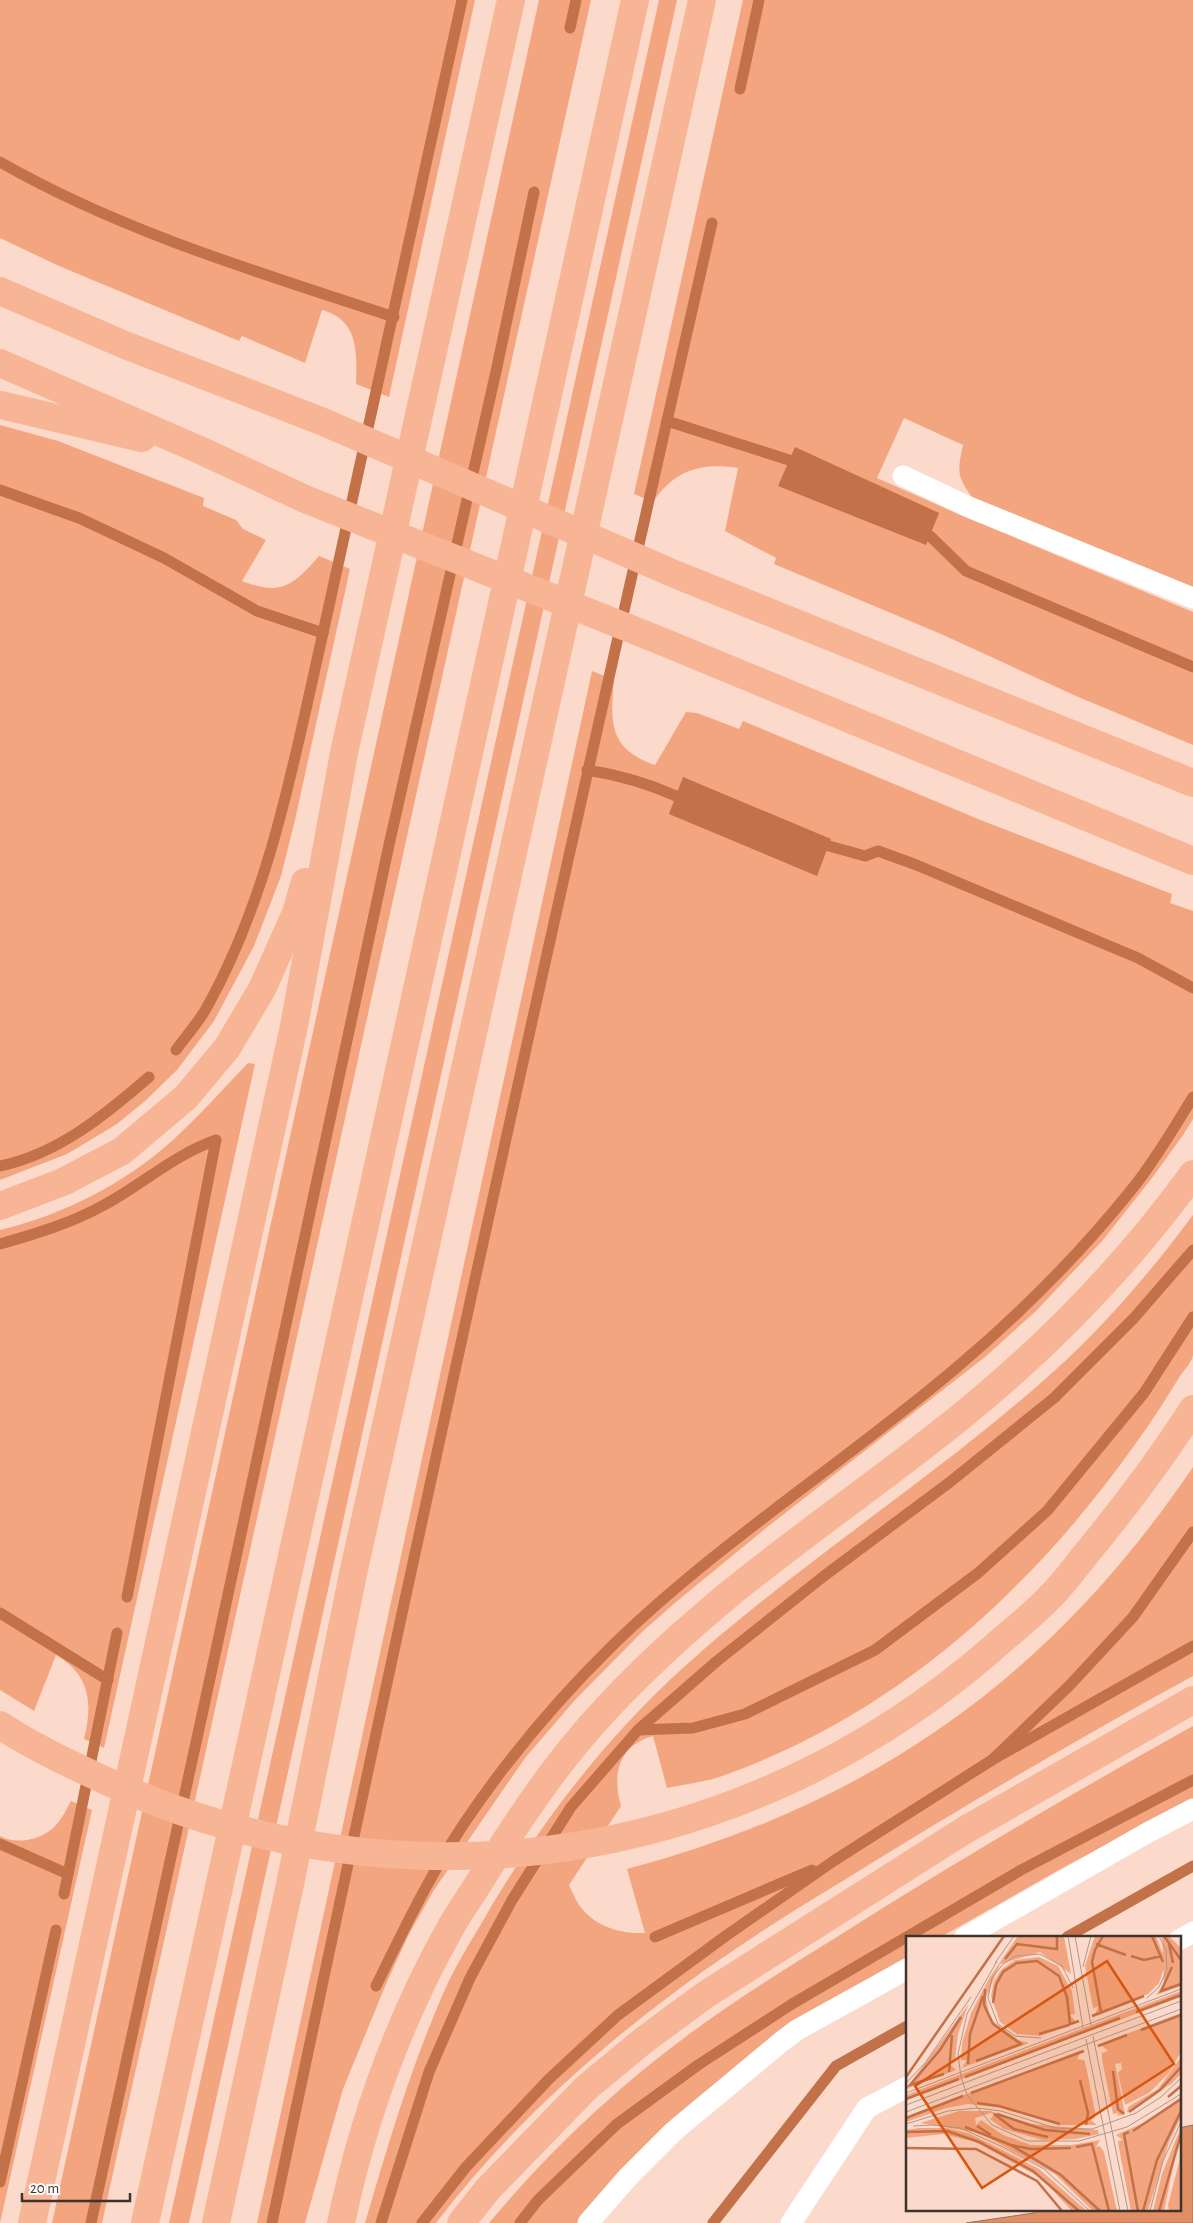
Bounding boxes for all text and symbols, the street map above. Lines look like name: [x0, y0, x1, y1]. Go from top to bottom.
inset map: [906, 1936, 1180, 2210]
scale bar: [22, 2170, 130, 2202]
text: 20 m: [30, 2181, 59, 2196]

